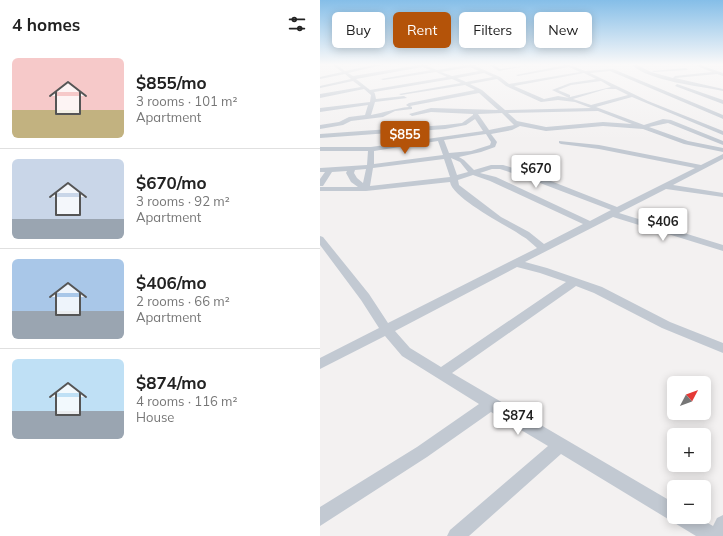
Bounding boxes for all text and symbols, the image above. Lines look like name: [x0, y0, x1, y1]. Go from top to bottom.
chip: Buy: [332, 12, 385, 48]
chip: Rent: [393, 12, 451, 48]
chip: Filters: [459, 12, 526, 48]
chip: New: [534, 12, 592, 48]
icon: filters: [286, 13, 308, 35]
text: 4 homes: [12, 14, 80, 35]
text: $855/mo: [136, 72, 207, 93]
icon: home: [44, 74, 92, 122]
text: 3 rooms · 101 m²: [136, 93, 237, 109]
text: Apartment: [136, 109, 201, 125]
pin: $855: [381, 121, 429, 155]
text: $855: [389, 126, 421, 142]
pin: $670: [512, 155, 560, 189]
text: $670: [520, 160, 552, 176]
text: $670/mo: [136, 172, 207, 193]
icon: home: [44, 175, 92, 223]
text: 3 rooms · 92 m²: [136, 193, 230, 209]
pin: $406: [639, 208, 687, 242]
text: Apartment: [136, 209, 201, 225]
text: $406: [647, 213, 679, 229]
text: $406/mo: [136, 272, 207, 293]
icon: home: [44, 275, 92, 323]
text: 2 rooms · 66 m²: [136, 293, 230, 309]
text: Apartment: [136, 309, 201, 325]
text: $874/mo: [136, 372, 207, 393]
icon: home: [44, 375, 92, 423]
north arrow: [667, 376, 711, 420]
map controls: [667, 376, 711, 524]
text: 4 rooms · 116 m²: [136, 393, 237, 409]
pin: $874: [494, 402, 542, 436]
text: $874: [502, 407, 534, 423]
text: House: [136, 409, 174, 425]
button: +: [667, 428, 711, 472]
button: −: [667, 480, 711, 524]

